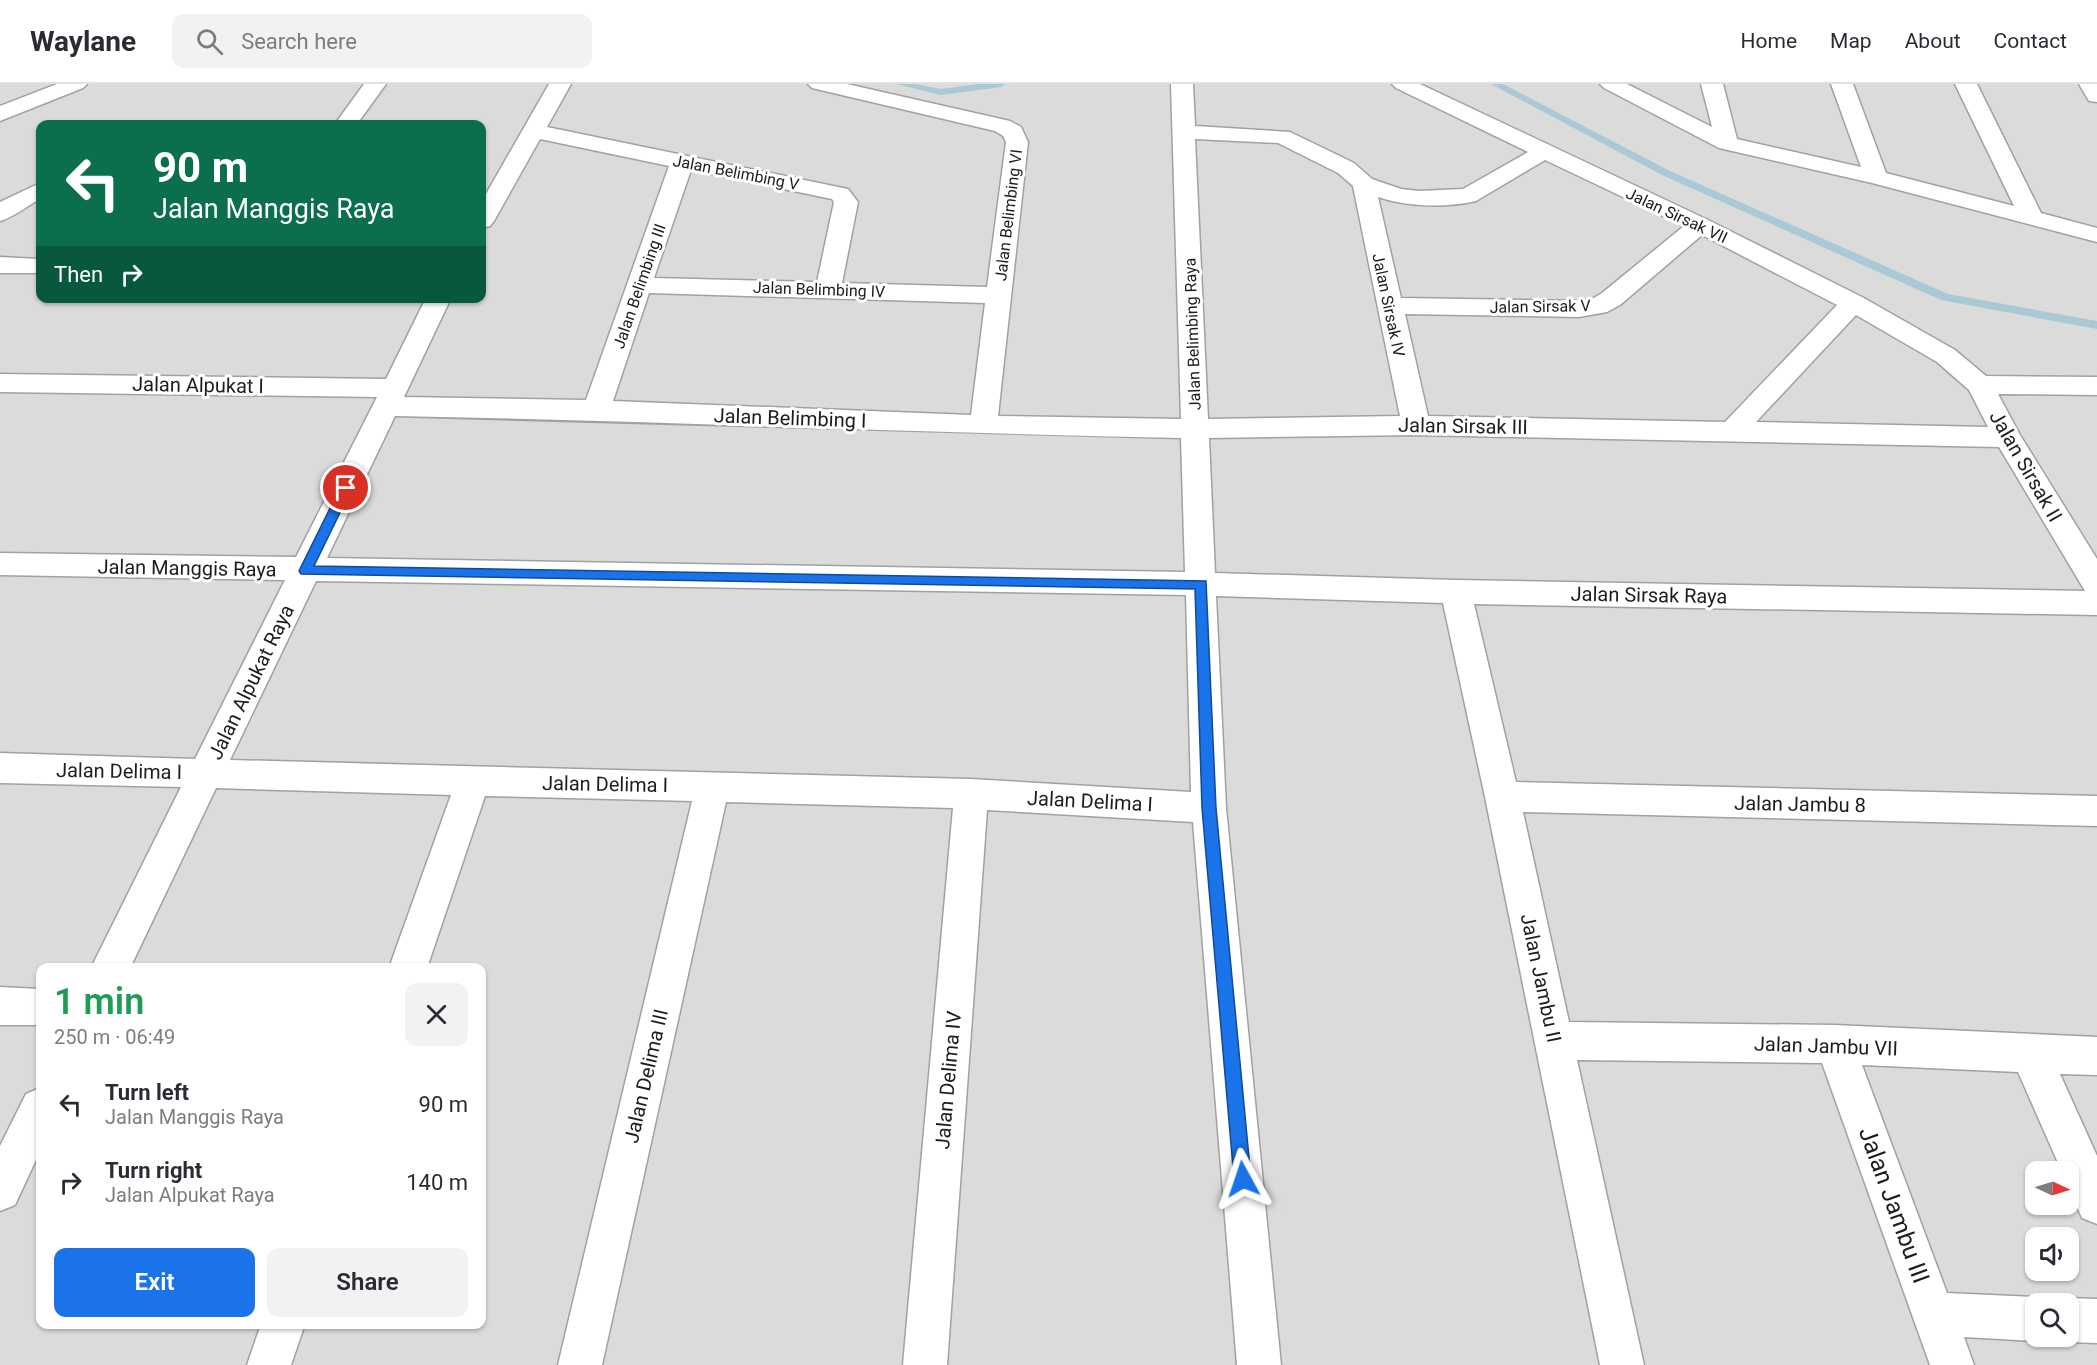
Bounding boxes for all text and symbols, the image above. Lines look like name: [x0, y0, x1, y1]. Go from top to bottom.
search box: [172, 14, 592, 68]
text: Waylane: [30, 25, 136, 58]
icon: search: [193, 25, 226, 58]
text: Search here: [241, 29, 357, 54]
text: Home: [1741, 29, 1797, 53]
text: Map: [1830, 29, 1872, 53]
text: About: [1905, 29, 1961, 53]
text: Contact: [1994, 29, 2067, 53]
text: 90 m: [153, 143, 248, 192]
icon: left: [54, 144, 132, 222]
street label: Jalan Belimbing VI: [991, 148, 1026, 282]
street label: Jalan Belimbing V: [671, 151, 801, 194]
street label: Jalan Sirsak VII: [1623, 184, 1731, 247]
text: Jalan Manggis Raya: [153, 193, 395, 225]
street label: Jalan Belimbing III: [609, 221, 670, 351]
street label: Jalan Sirsak IV: [1368, 252, 1409, 359]
street label: Jalan Belimbing Raya: [1180, 257, 1205, 411]
icon: right: [115, 258, 148, 291]
text: Then: [54, 262, 103, 287]
street label: Jalan Belimbing IV: [752, 278, 885, 301]
street label: Jalan Sirsak V: [1489, 296, 1591, 317]
street label: Jalan Alpukat I: [132, 372, 264, 398]
street label: Jalan Belimbing I: [713, 403, 867, 433]
street label: Jalan Sirsak II: [1985, 406, 2067, 526]
street label: Jalan Sirsak III: [1398, 413, 1528, 439]
pin: [320, 462, 371, 513]
icon: arrive: [329, 471, 362, 504]
street label: Jalan Manggis Raya: [97, 554, 277, 582]
street label: Jalan Sirsak Raya: [1570, 582, 1728, 608]
street label: Jalan Alpukat Raya: [203, 601, 299, 763]
street label: Jalan Delima I: [56, 758, 182, 784]
street label: Jalan Delima I: [542, 771, 668, 797]
street label: Jalan Delima I: [1026, 786, 1154, 816]
street label: Jalan Jambu 8: [1734, 791, 1866, 817]
street label: Jalan Jambu II: [1516, 911, 1566, 1045]
text: 1 min: [54, 981, 144, 1023]
button: close: [405, 983, 468, 1046]
street label: Jalan Delima III: [619, 1007, 673, 1145]
street label: Jalan Delima IV: [930, 1010, 966, 1150]
text: 250 m · 06:49: [54, 1025, 175, 1049]
street label: Jalan Jambu VII: [1754, 1031, 1898, 1061]
text: Turn left: [105, 1080, 189, 1105]
icon: left: [54, 1088, 87, 1121]
text: 90 m: [419, 1092, 468, 1117]
text: Jalan Manggis Raya: [105, 1105, 284, 1129]
street label: Jalan Jambu III: [1853, 1123, 1935, 1287]
position arrow: [1211, 1147, 1275, 1211]
text: Turn right: [105, 1158, 202, 1183]
north arrow: [2025, 1161, 2079, 1215]
map controls: [2025, 1161, 2079, 1347]
icon: right: [54, 1166, 87, 1199]
text: 140 m: [406, 1170, 468, 1195]
text: Jalan Alpukat Raya: [105, 1183, 275, 1207]
button: sound: [2025, 1227, 2079, 1281]
button: Exit: [54, 1248, 255, 1317]
button: Share: [267, 1248, 468, 1317]
button: search: [2025, 1293, 2079, 1347]

